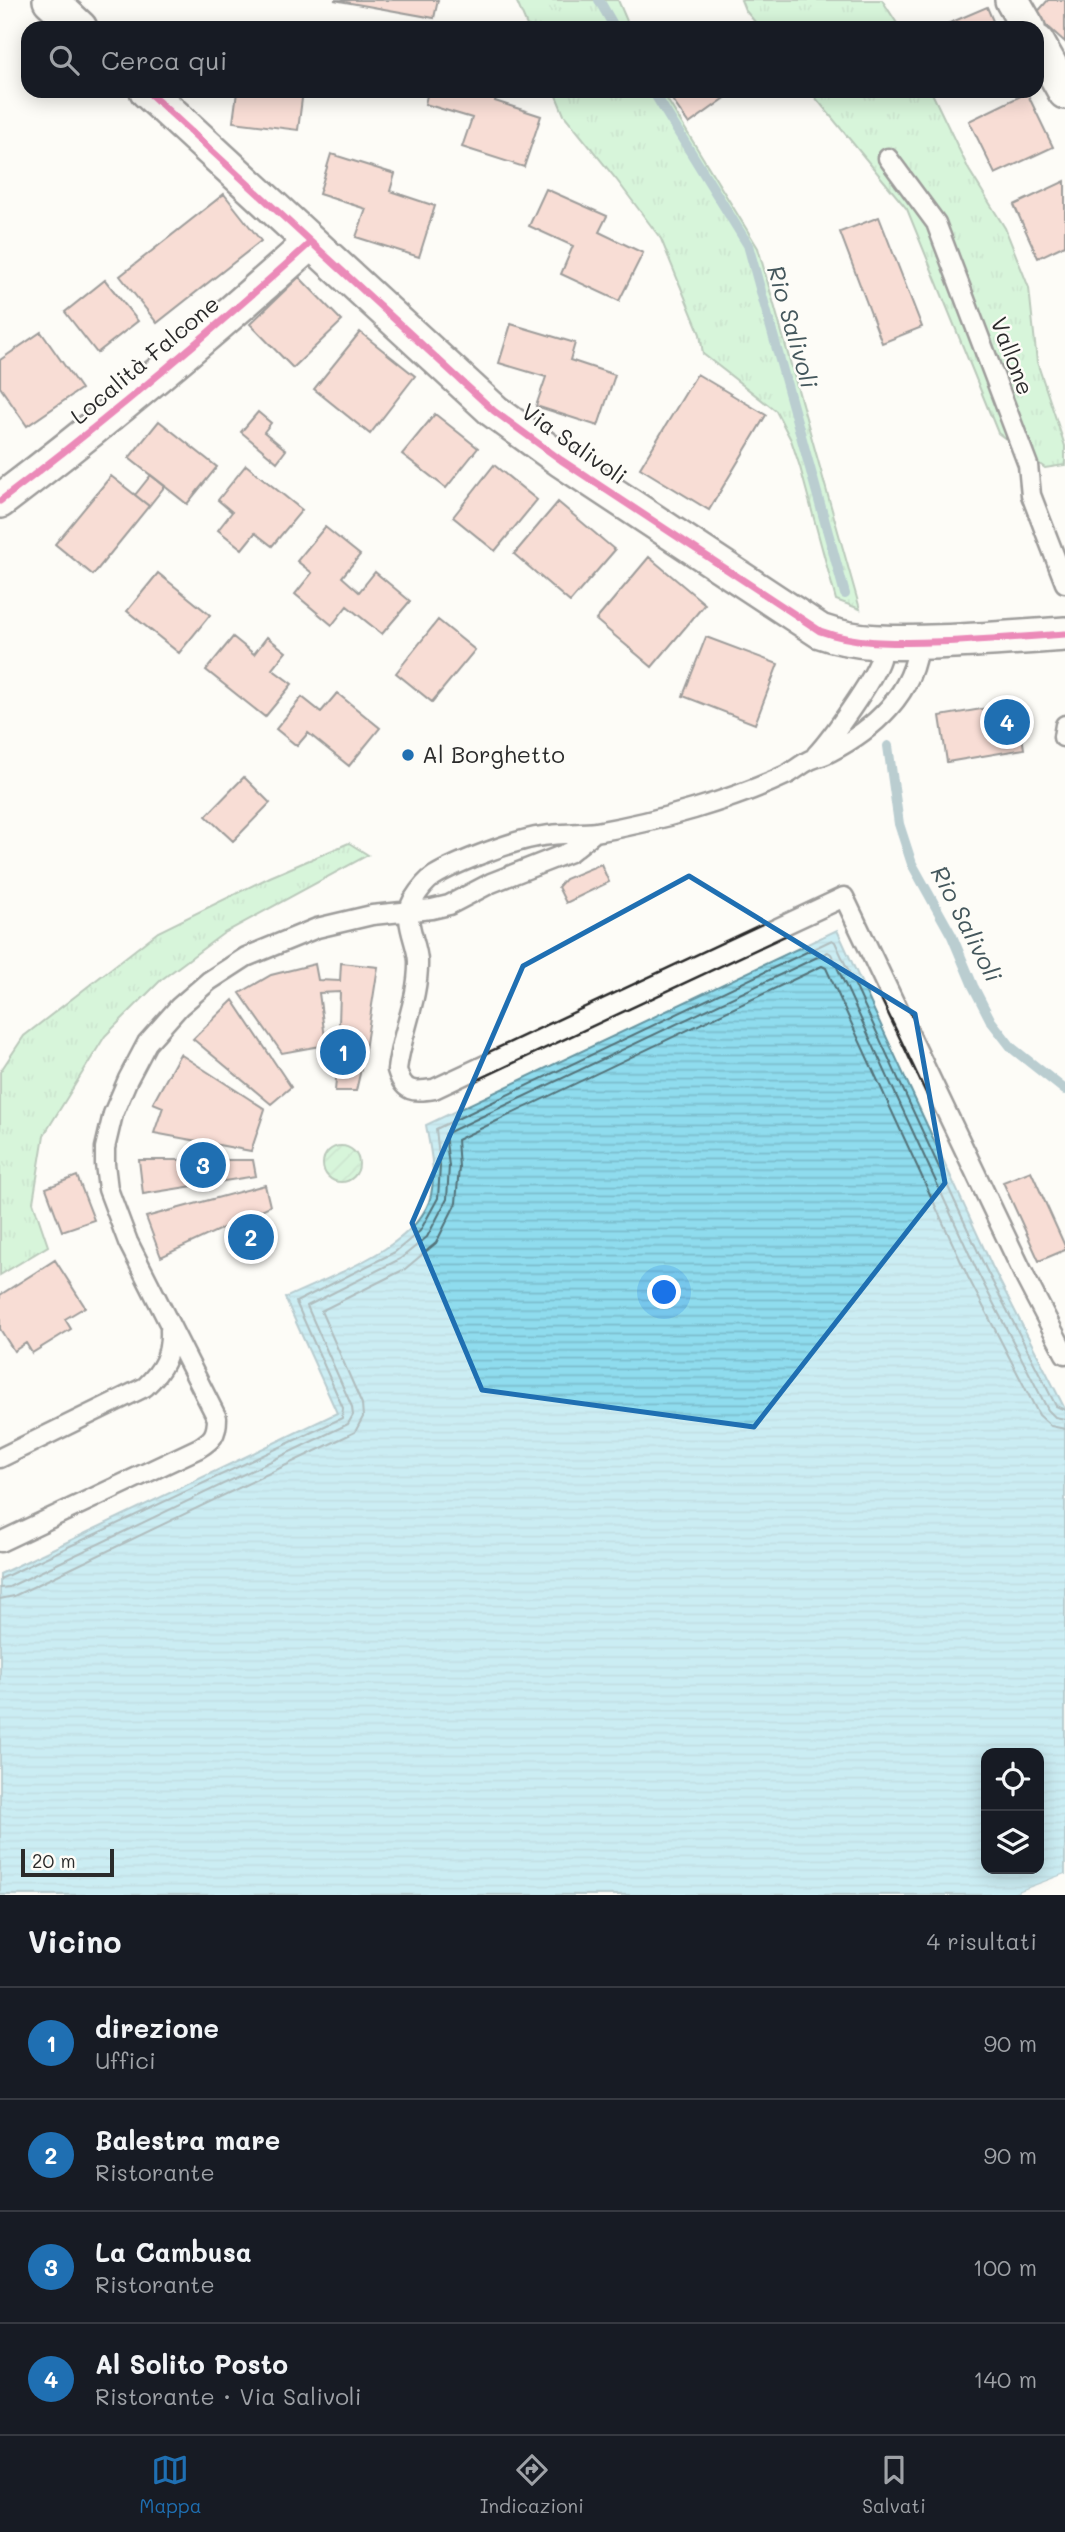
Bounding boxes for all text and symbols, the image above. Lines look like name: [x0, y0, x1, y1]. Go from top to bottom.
search box: [21, 21, 1044, 98]
icon: search: [45, 41, 83, 79]
text: Cerca qui: [101, 43, 227, 77]
water label: Rio Salivoli: [761, 261, 826, 392]
street label: Località Falcone: [64, 288, 225, 430]
street label: Vallone: [984, 312, 1042, 399]
street label: Via Salivoli: [516, 396, 633, 491]
pin: 4: [984, 696, 1030, 748]
place label: Al Borghetto: [422, 739, 565, 769]
marker: Al Borghetto: [400, 747, 416, 763]
water label: Rio Salivoli: [925, 860, 1010, 987]
pin: 1: [320, 1026, 366, 1078]
pin: 3: [180, 1139, 226, 1191]
pin: 2: [228, 1211, 274, 1263]
your location: [647, 1275, 681, 1309]
map controls: [981, 1748, 1044, 1874]
button: locate: [981, 1748, 1044, 1811]
button: layers: [981, 1811, 1044, 1874]
scale bar: [21, 1846, 114, 1878]
text: 20 m: [32, 1848, 76, 1873]
text: Vicino: [28, 1921, 122, 1961]
text: 4 risultati: [926, 1926, 1037, 1956]
text: direzione: [95, 2011, 219, 2045]
text: 1: [46, 2028, 56, 2058]
text: 90 m: [984, 2028, 1037, 2058]
text: Uffici: [95, 2045, 156, 2075]
text: Balestra mare: [95, 2123, 280, 2157]
text: 2: [45, 2140, 57, 2170]
text: 90 m: [984, 2140, 1037, 2170]
text: Ristorante: [95, 2157, 215, 2187]
text: La Cambusa: [95, 2235, 252, 2269]
text: 3: [44, 2252, 58, 2282]
text: 100 m: [973, 2252, 1037, 2282]
text: Ristorante: [95, 2269, 215, 2299]
text: Al Solito Posto: [95, 2347, 288, 2381]
text: 4: [44, 2364, 58, 2394]
text: 140 m: [973, 2364, 1037, 2394]
text: Ristorante · Via Salivoli: [95, 2381, 362, 2411]
tab: Mappa: [139, 2451, 202, 2518]
tab: Indicazioni: [480, 2451, 584, 2518]
tab: Salvati: [862, 2451, 926, 2518]

